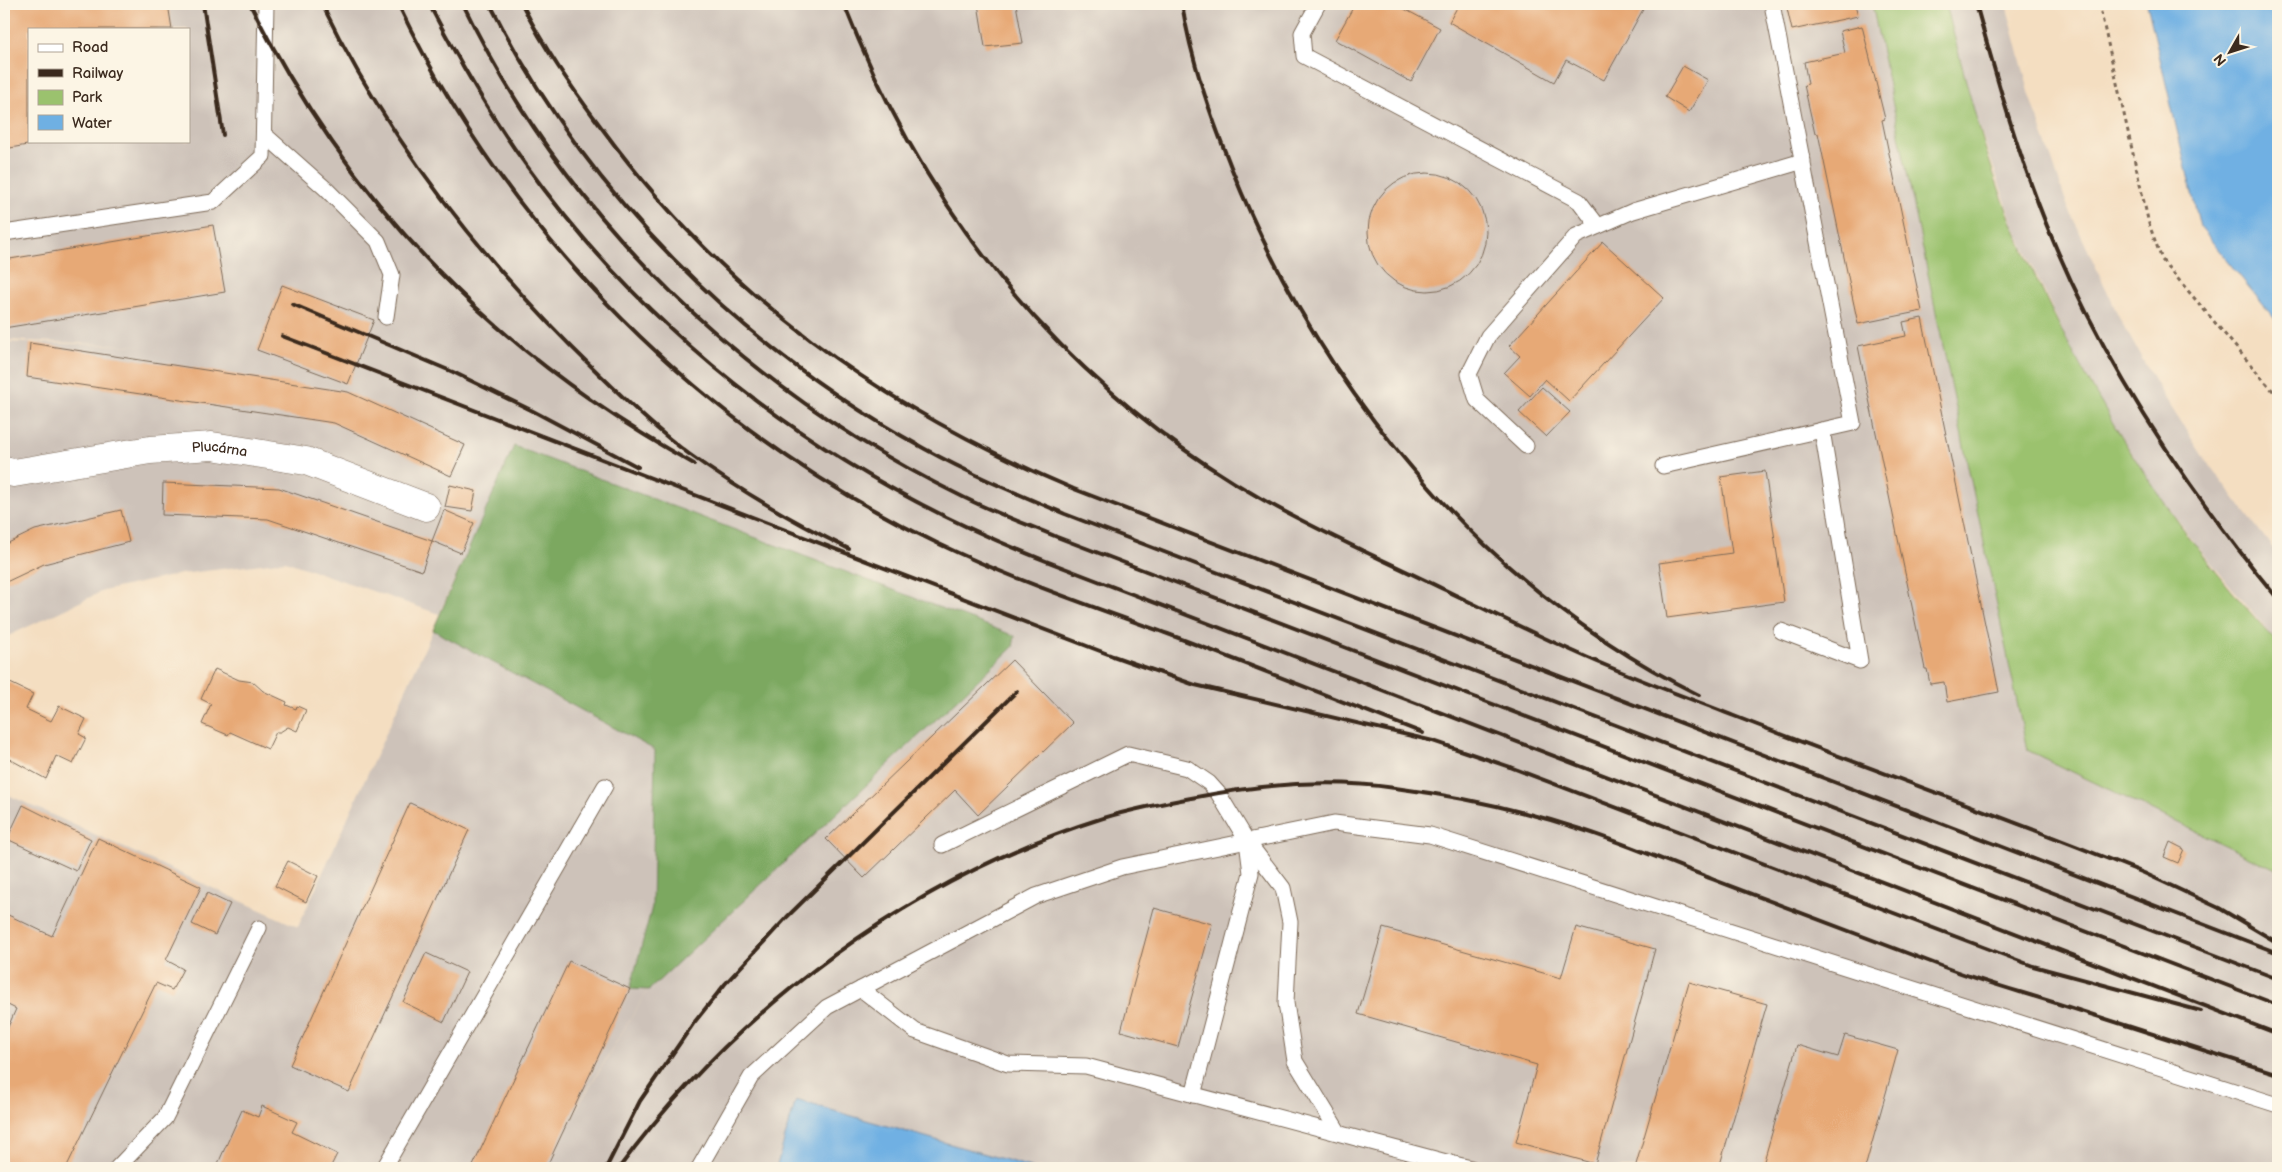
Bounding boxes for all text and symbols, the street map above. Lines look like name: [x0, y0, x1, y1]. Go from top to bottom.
legend: [28, 28, 190, 142]
north arrow: [2204, 28, 2254, 78]
text: Road: [72, 38, 108, 57]
text: N: [2210, 50, 2230, 69]
text: Railway: [72, 64, 123, 83]
text: Park: [72, 88, 103, 107]
text: Water: [72, 114, 112, 133]
street label: Plucárna: [191, 438, 249, 461]

